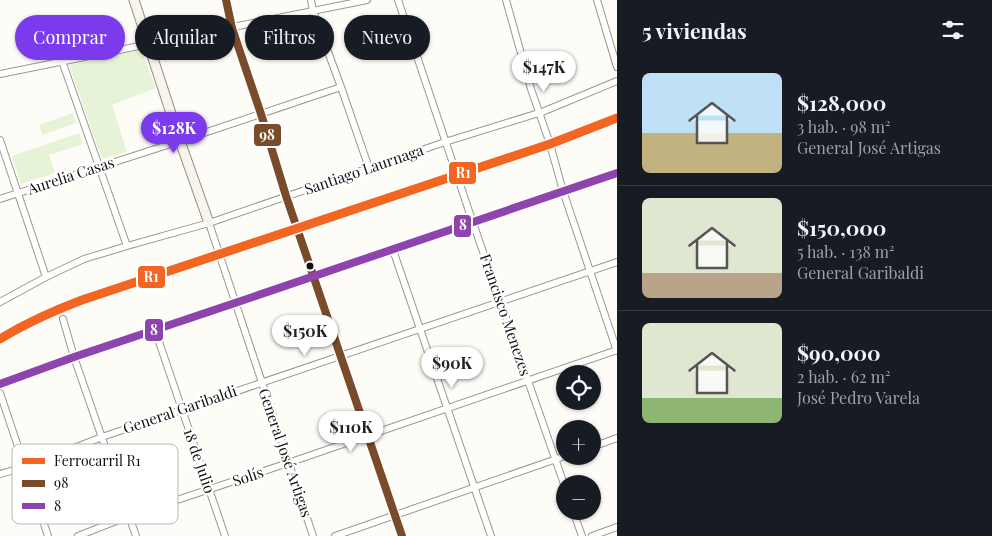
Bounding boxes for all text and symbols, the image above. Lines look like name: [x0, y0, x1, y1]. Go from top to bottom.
chip: Comprar: [15, 15, 125, 60]
chip: Alquilar: [135, 15, 235, 60]
chip: Filtros: [245, 15, 334, 60]
chip: Nuevo: [344, 15, 430, 60]
text: 5 viviendas: [642, 16, 747, 44]
icon: filters: [939, 16, 967, 44]
pin: $147K: [509, 51, 579, 93]
text: $147K: [523, 56, 565, 77]
text: $128,000: [797, 88, 886, 116]
icon: home: [682, 93, 742, 153]
pin: $128K: [139, 112, 209, 154]
text: 3 hab. · 98 m²: [797, 116, 890, 137]
text: $128K: [152, 117, 196, 138]
line badge: 98: [253, 123, 282, 147]
text: 98: [259, 125, 275, 144]
text: General José Artigas: [797, 137, 941, 158]
street label: Santiago Laurnaga: [301, 139, 426, 199]
street label: Aurelia Casas: [24, 152, 117, 199]
line badge: R1: [448, 161, 477, 185]
text: R1: [455, 163, 471, 182]
text: $150,000: [797, 213, 886, 241]
line badge: 8: [453, 214, 472, 238]
text: 8: [459, 215, 467, 234]
icon: home: [682, 218, 742, 278]
text: 5 hab. · 138 m²: [797, 241, 894, 262]
street label: Francisco Menezes: [476, 251, 536, 378]
unlabelled marker: [305, 261, 315, 271]
text: General Garibaldi: [797, 262, 924, 283]
line badge: R1: [137, 265, 166, 289]
text: R1: [143, 267, 159, 286]
pin: $150K: [270, 314, 340, 357]
line badge: 8: [144, 318, 164, 342]
text: 8: [150, 320, 158, 339]
text: $150K: [283, 320, 327, 341]
text: $90,000: [797, 338, 881, 366]
icon: home: [682, 343, 742, 403]
pin: $90K: [422, 346, 482, 389]
text: $90K: [432, 352, 472, 373]
map controls: [556, 365, 601, 520]
button: locate: [556, 365, 601, 410]
text: 2 hab. · 62 m²: [797, 366, 890, 387]
street label: General Garibaldi: [120, 380, 240, 438]
street label: General José Artigas: [255, 386, 317, 520]
text: José Pedro Varela: [797, 387, 920, 408]
pin: $110K: [316, 410, 386, 453]
text: $110K: [329, 416, 373, 437]
button: +: [556, 420, 601, 465]
street label: 18 de Julio: [180, 426, 220, 496]
legend: [12, 444, 178, 524]
text: Ferrocarril R1: [54, 451, 141, 470]
street label: Solís: [229, 461, 266, 491]
text: 98: [54, 473, 68, 492]
button: −: [556, 475, 601, 520]
text: 8: [54, 496, 61, 515]

